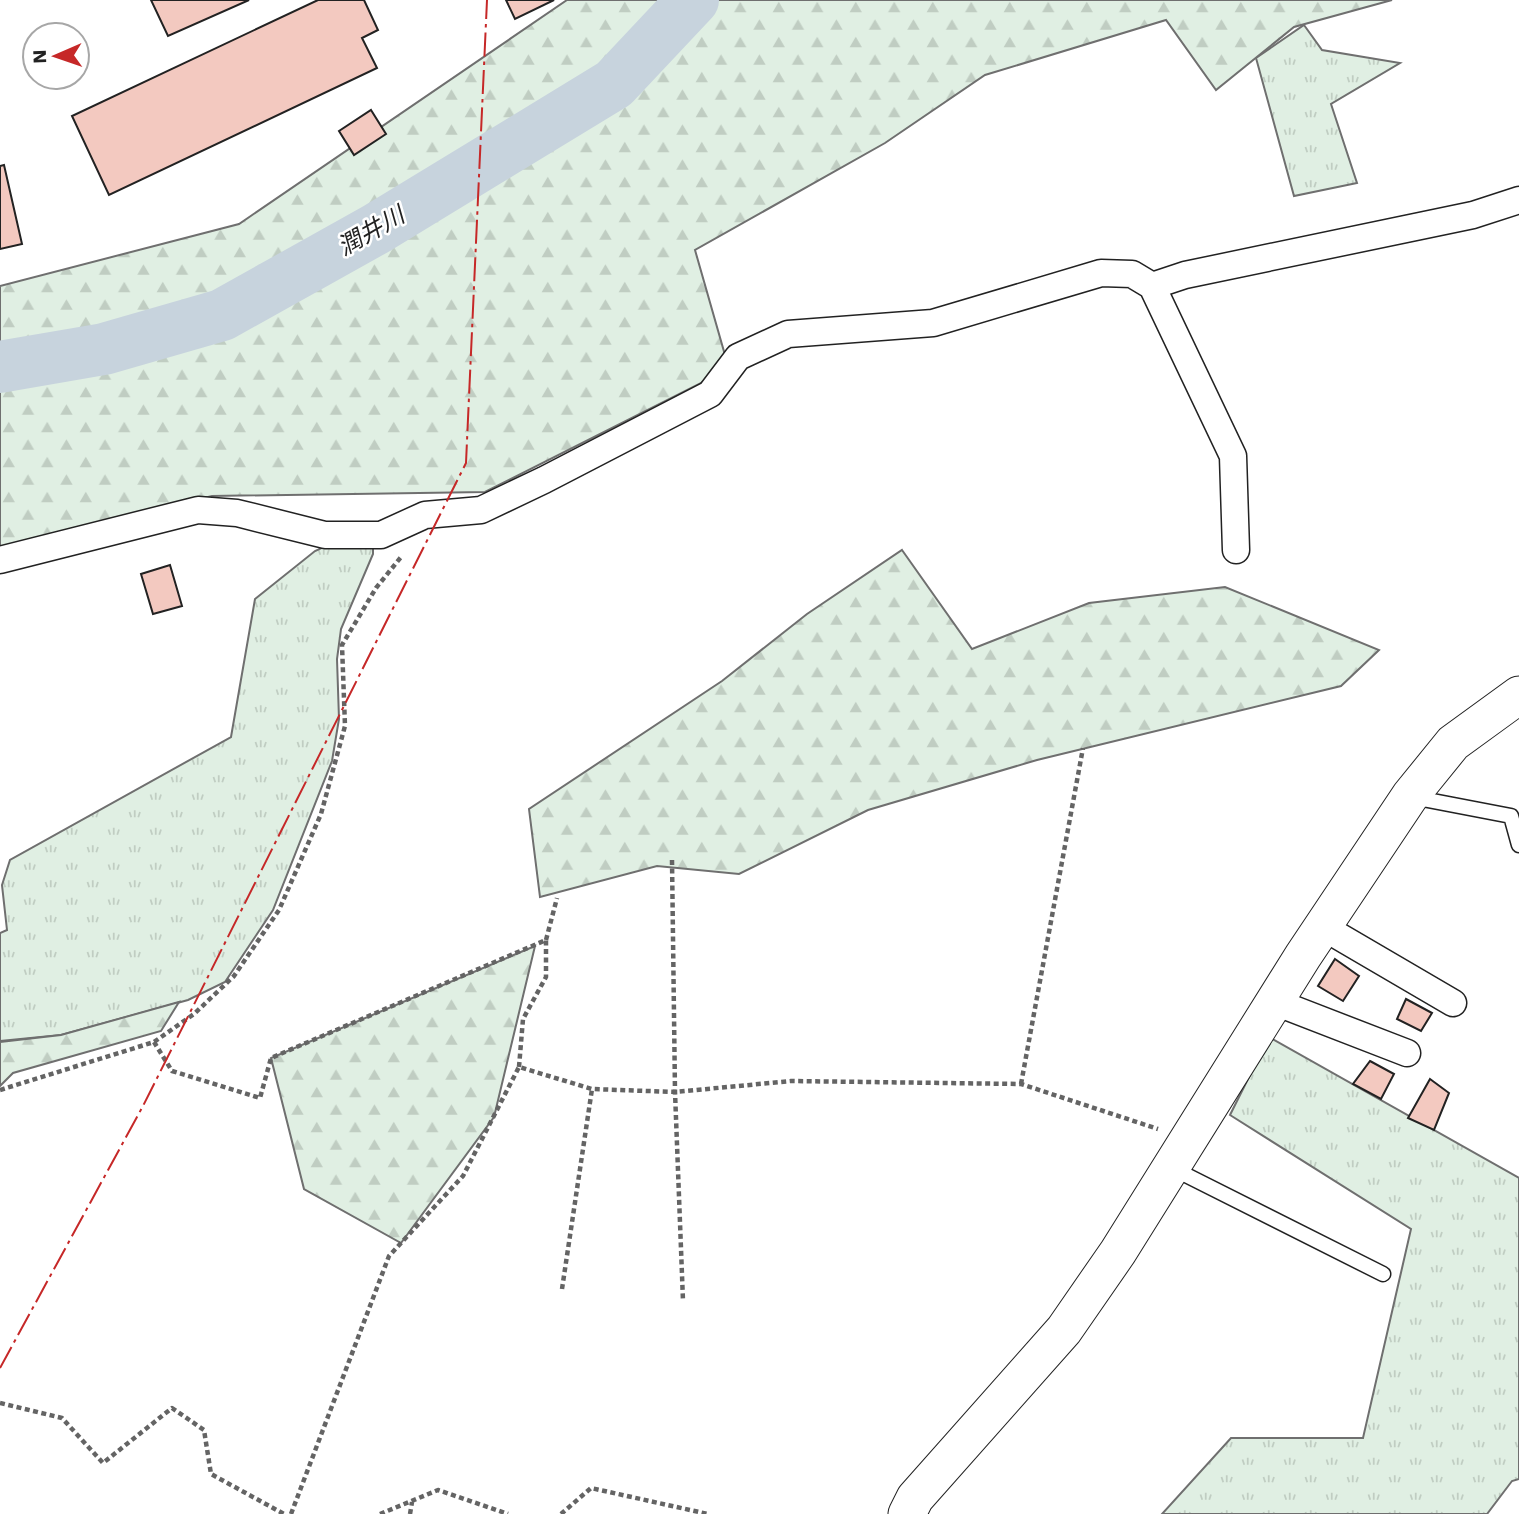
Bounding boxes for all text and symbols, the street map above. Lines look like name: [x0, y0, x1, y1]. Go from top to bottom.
north arrow: [21, 21, 91, 91]
text: N: [28, 49, 51, 64]
water label: 潤井川: [333, 199, 412, 261]

